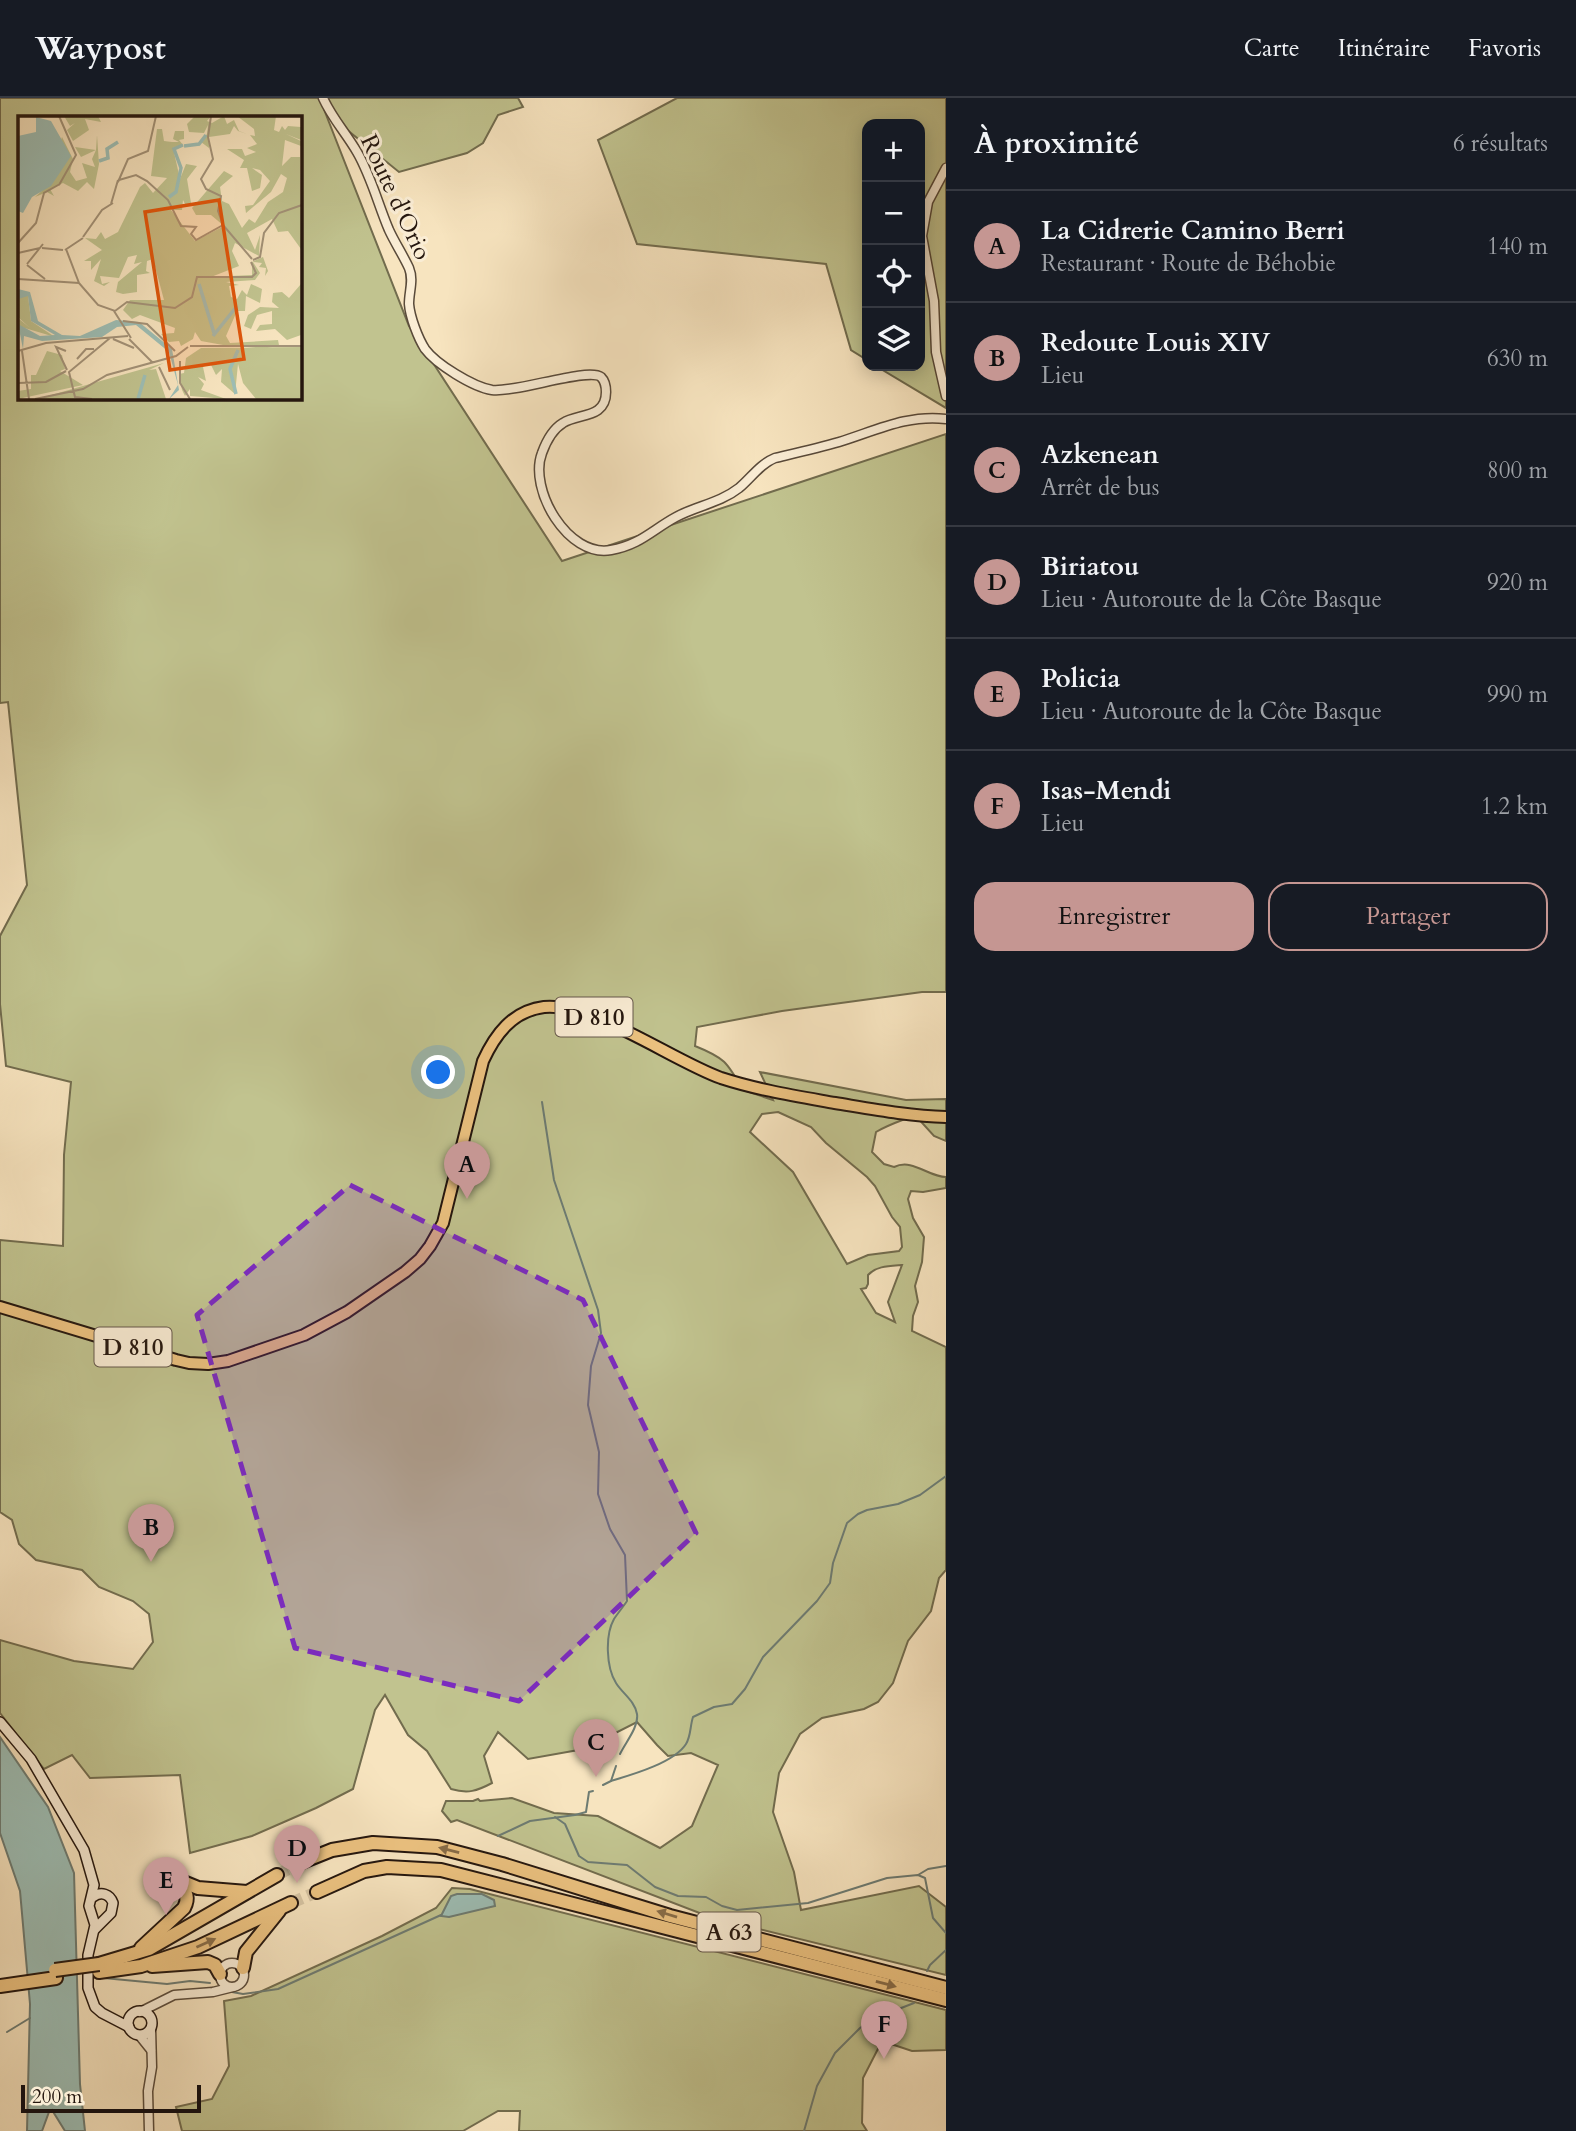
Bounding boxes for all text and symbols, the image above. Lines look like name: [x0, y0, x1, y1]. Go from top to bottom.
text: Waypost: [35, 26, 166, 71]
text: Carte: [1244, 32, 1300, 65]
text: Itinéraire: [1338, 32, 1430, 65]
text: Favoris: [1468, 32, 1541, 65]
inset map: [18, 116, 301, 399]
map controls: [862, 119, 925, 371]
button: +: [862, 119, 925, 182]
text: À proximité: [974, 123, 1139, 164]
text: 6 résultats: [1453, 128, 1548, 159]
street label: Route d'Orio: [352, 129, 439, 265]
button: −: [862, 182, 925, 245]
text: La Cidrerie Camino Berri: [1041, 213, 1345, 248]
text: A: [988, 231, 1006, 262]
text: 140 m: [1487, 231, 1548, 262]
button: locate: [862, 245, 925, 308]
text: Restaurant · Route de Béhobie: [1041, 248, 1336, 279]
button: layers: [862, 308, 925, 371]
text: Redoute Louis XIV: [1041, 325, 1270, 360]
text: B: [989, 343, 1005, 374]
text: 630 m: [1487, 343, 1548, 374]
text: Lieu: [1041, 360, 1084, 391]
text: Azkenean: [1041, 437, 1159, 472]
text: C: [988, 455, 1006, 486]
text: 800 m: [1487, 455, 1548, 486]
text: Arrêt de bus: [1041, 472, 1160, 503]
text: Biriatou: [1041, 549, 1139, 584]
text: D: [987, 567, 1007, 598]
text: 920 m: [1487, 567, 1548, 598]
text: Lieu · Autoroute de la Côte Basque: [1041, 584, 1382, 615]
text: Policia: [1041, 661, 1120, 696]
text: E: [990, 679, 1004, 710]
text: 990 m: [1487, 679, 1548, 710]
text: Lieu · Autoroute de la Côte Basque: [1041, 696, 1382, 727]
text: Isas-Mendi: [1041, 773, 1171, 808]
text: F: [990, 791, 1004, 822]
text: 1.2 km: [1481, 791, 1548, 822]
text: Lieu: [1041, 808, 1084, 839]
button: Enregistrer: [974, 882, 1254, 951]
button: Partager: [1268, 882, 1548, 951]
road number: D 810: [556, 998, 632, 1036]
your location: [421, 1055, 455, 1089]
pin: A: [444, 1141, 490, 1199]
road number: D 810: [94, 1328, 172, 1366]
pin: B: [128, 1504, 174, 1562]
pin: C: [573, 1719, 619, 1777]
pin: D: [274, 1825, 320, 1883]
one-way arrow: [438, 1844, 460, 1855]
pin: E: [143, 1857, 189, 1915]
one-way arrow: [656, 1909, 677, 1919]
road number: A 63: [698, 1912, 760, 1952]
one-way arrow: [195, 1937, 216, 1948]
one-way arrow: [875, 1979, 897, 1990]
pin: F: [861, 2001, 907, 2059]
scale bar: [21, 2082, 201, 2114]
text: 200 m: [32, 2084, 82, 2110]

